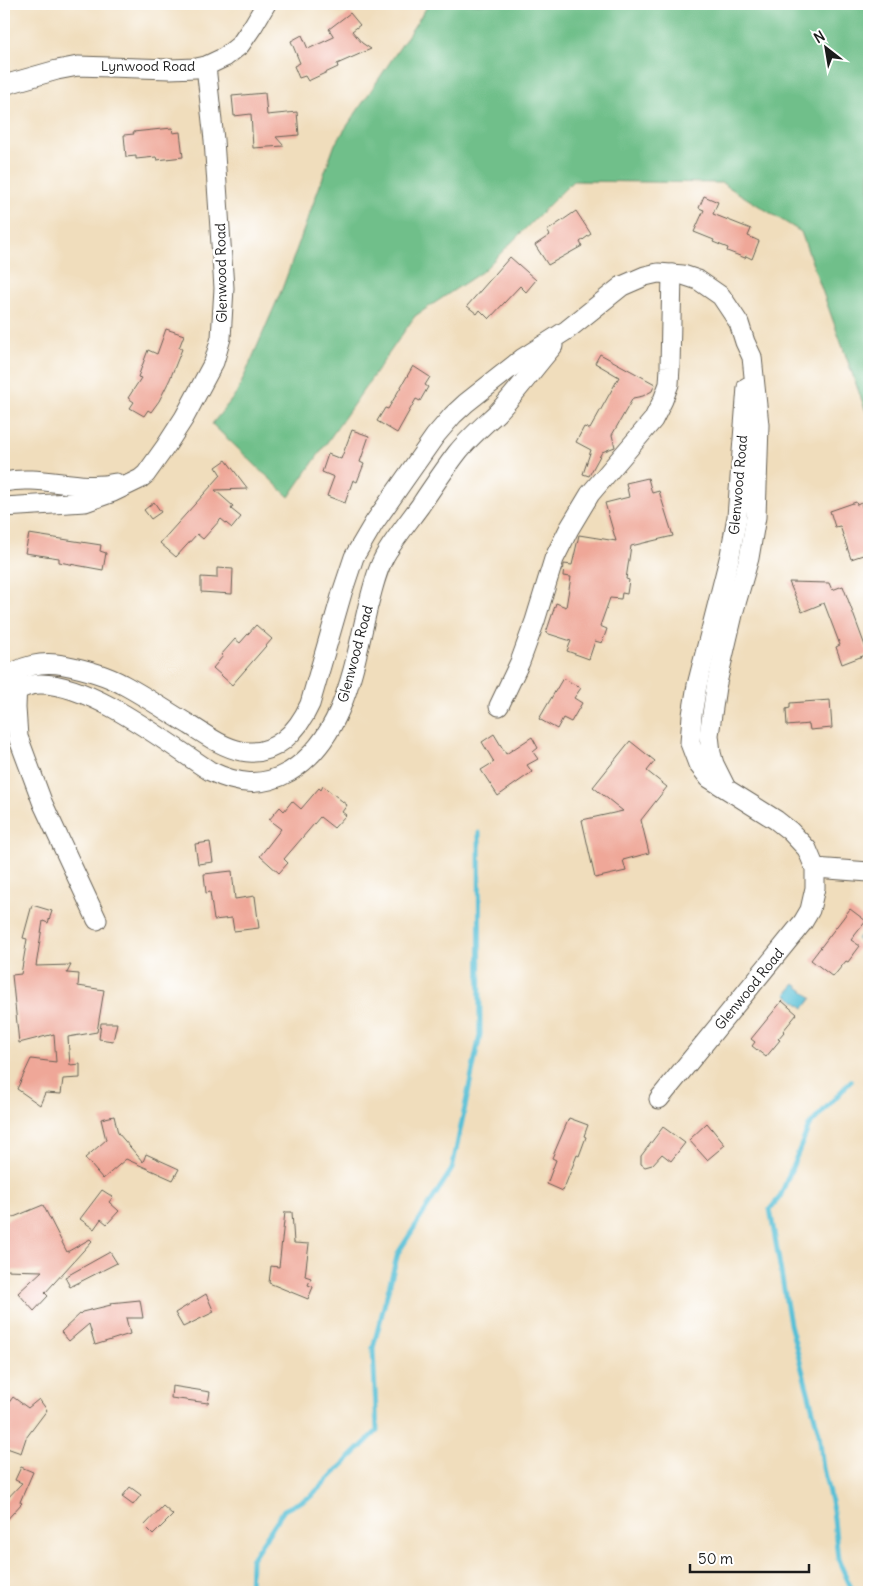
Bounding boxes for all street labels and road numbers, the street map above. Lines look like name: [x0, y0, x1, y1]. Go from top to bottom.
street label: Lynwood Road: [101, 57, 195, 75]
street label: Glenwood Road: [211, 223, 231, 323]
street label: Glenwood Road: [725, 434, 751, 536]
street label: Glenwood Road: [333, 603, 377, 705]
street label: Glenwood Road: [711, 945, 787, 1033]

